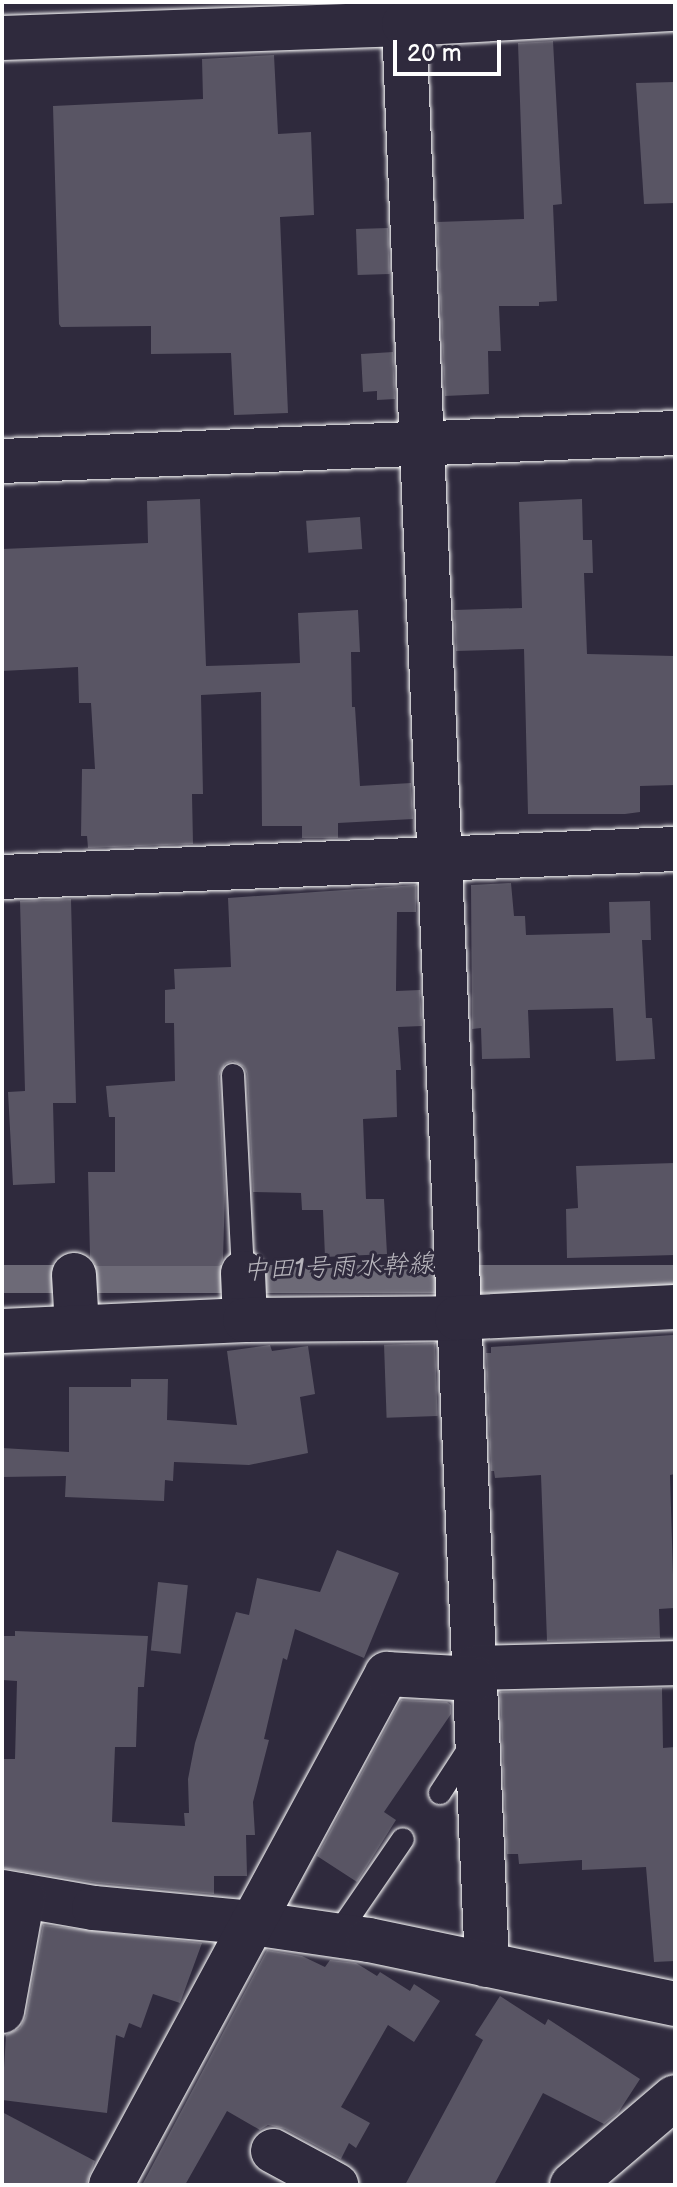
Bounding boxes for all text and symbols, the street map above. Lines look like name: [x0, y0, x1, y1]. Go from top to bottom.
scale bar: [397, 24, 505, 74]
text: 20 m: [407, 39, 462, 68]
water label: 中田1号雨水幹線: [242, 1249, 434, 1287]

